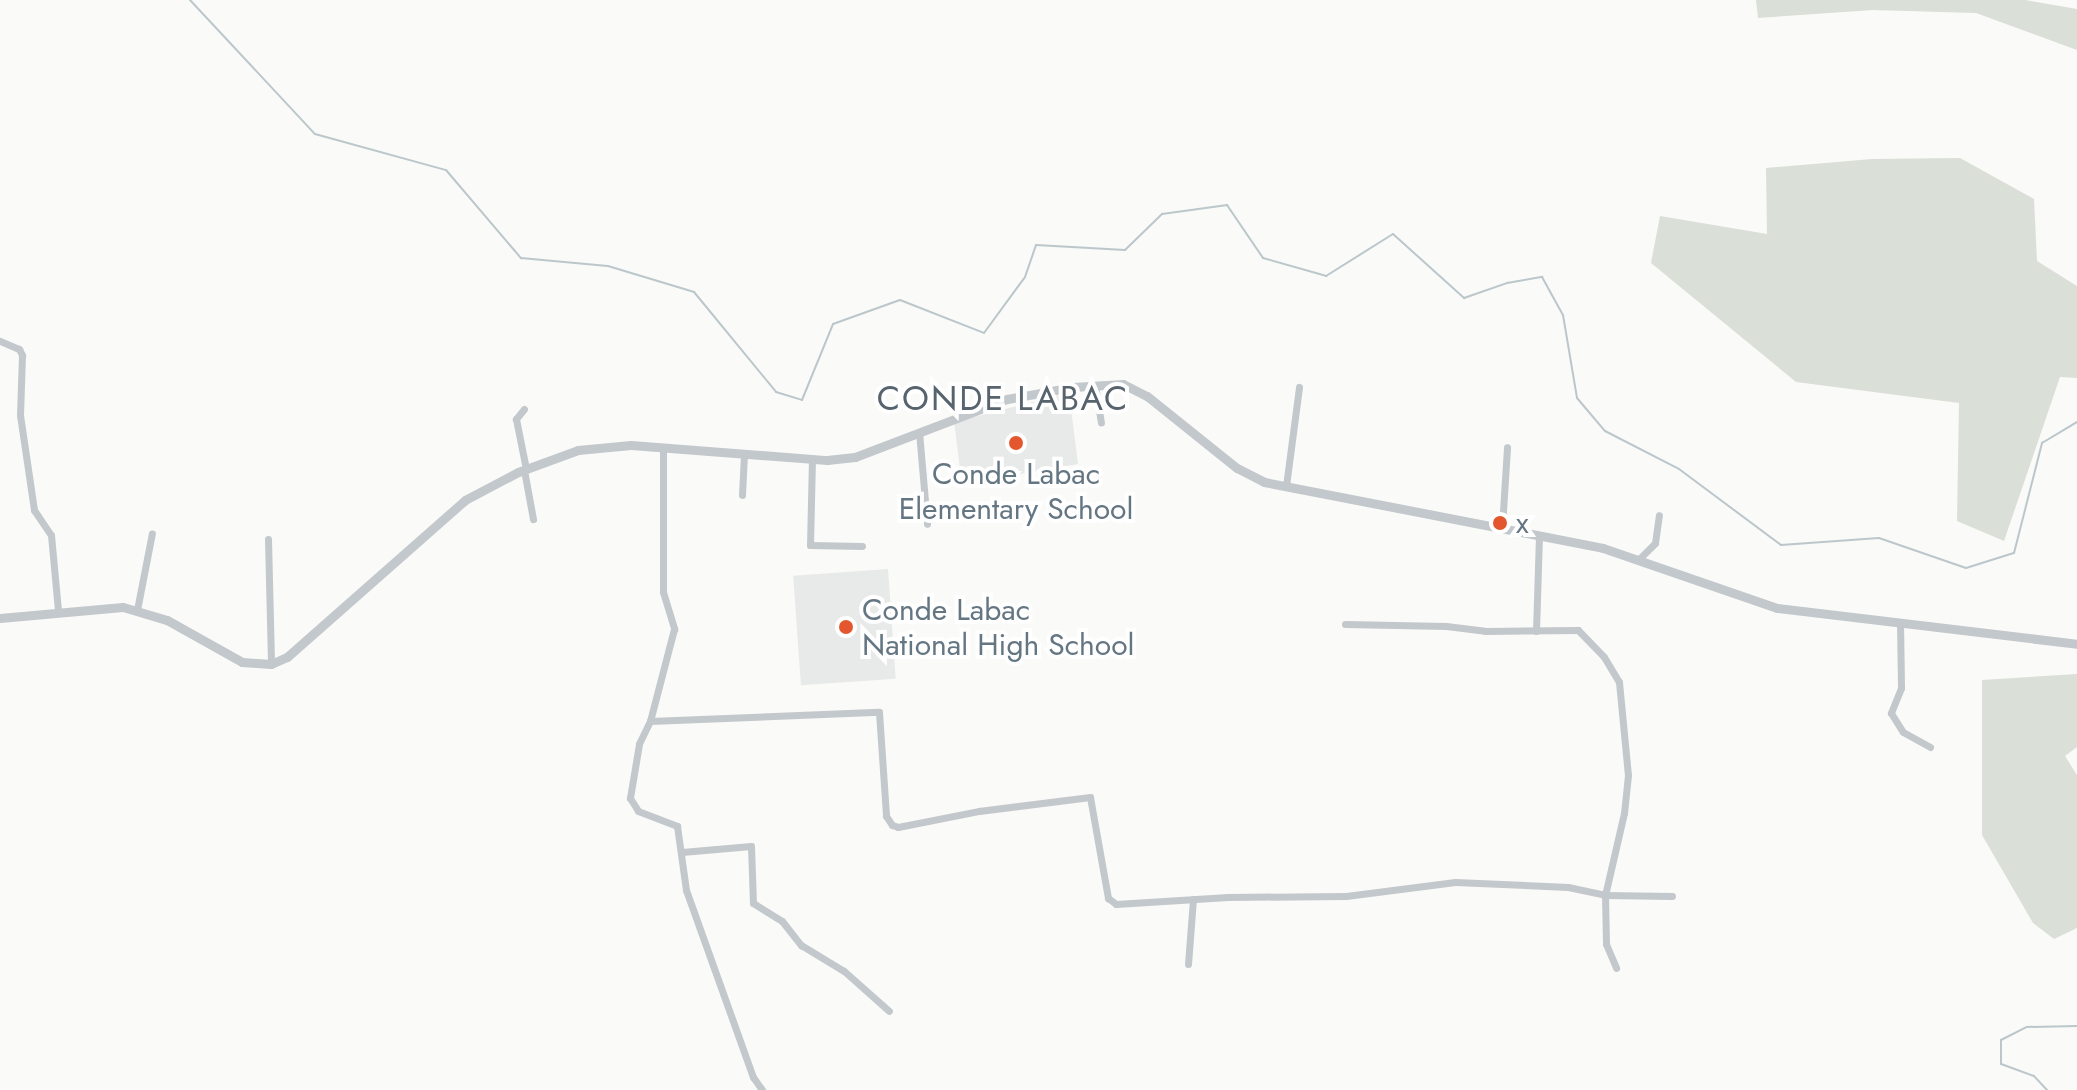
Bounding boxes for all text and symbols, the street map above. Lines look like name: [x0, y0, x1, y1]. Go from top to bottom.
district label: CONDE LABAC: [877, 379, 1129, 419]
marker: Conde Labac Elementary School: [1007, 434, 1025, 452]
place label: Conde Labac Elementary School: [899, 456, 1133, 526]
place label: x: [1516, 505, 1529, 541]
marker: x: [1491, 514, 1509, 532]
place label: Conde Labac National High School: [862, 592, 1134, 662]
marker: Conde Labac National High School: [837, 618, 855, 636]

